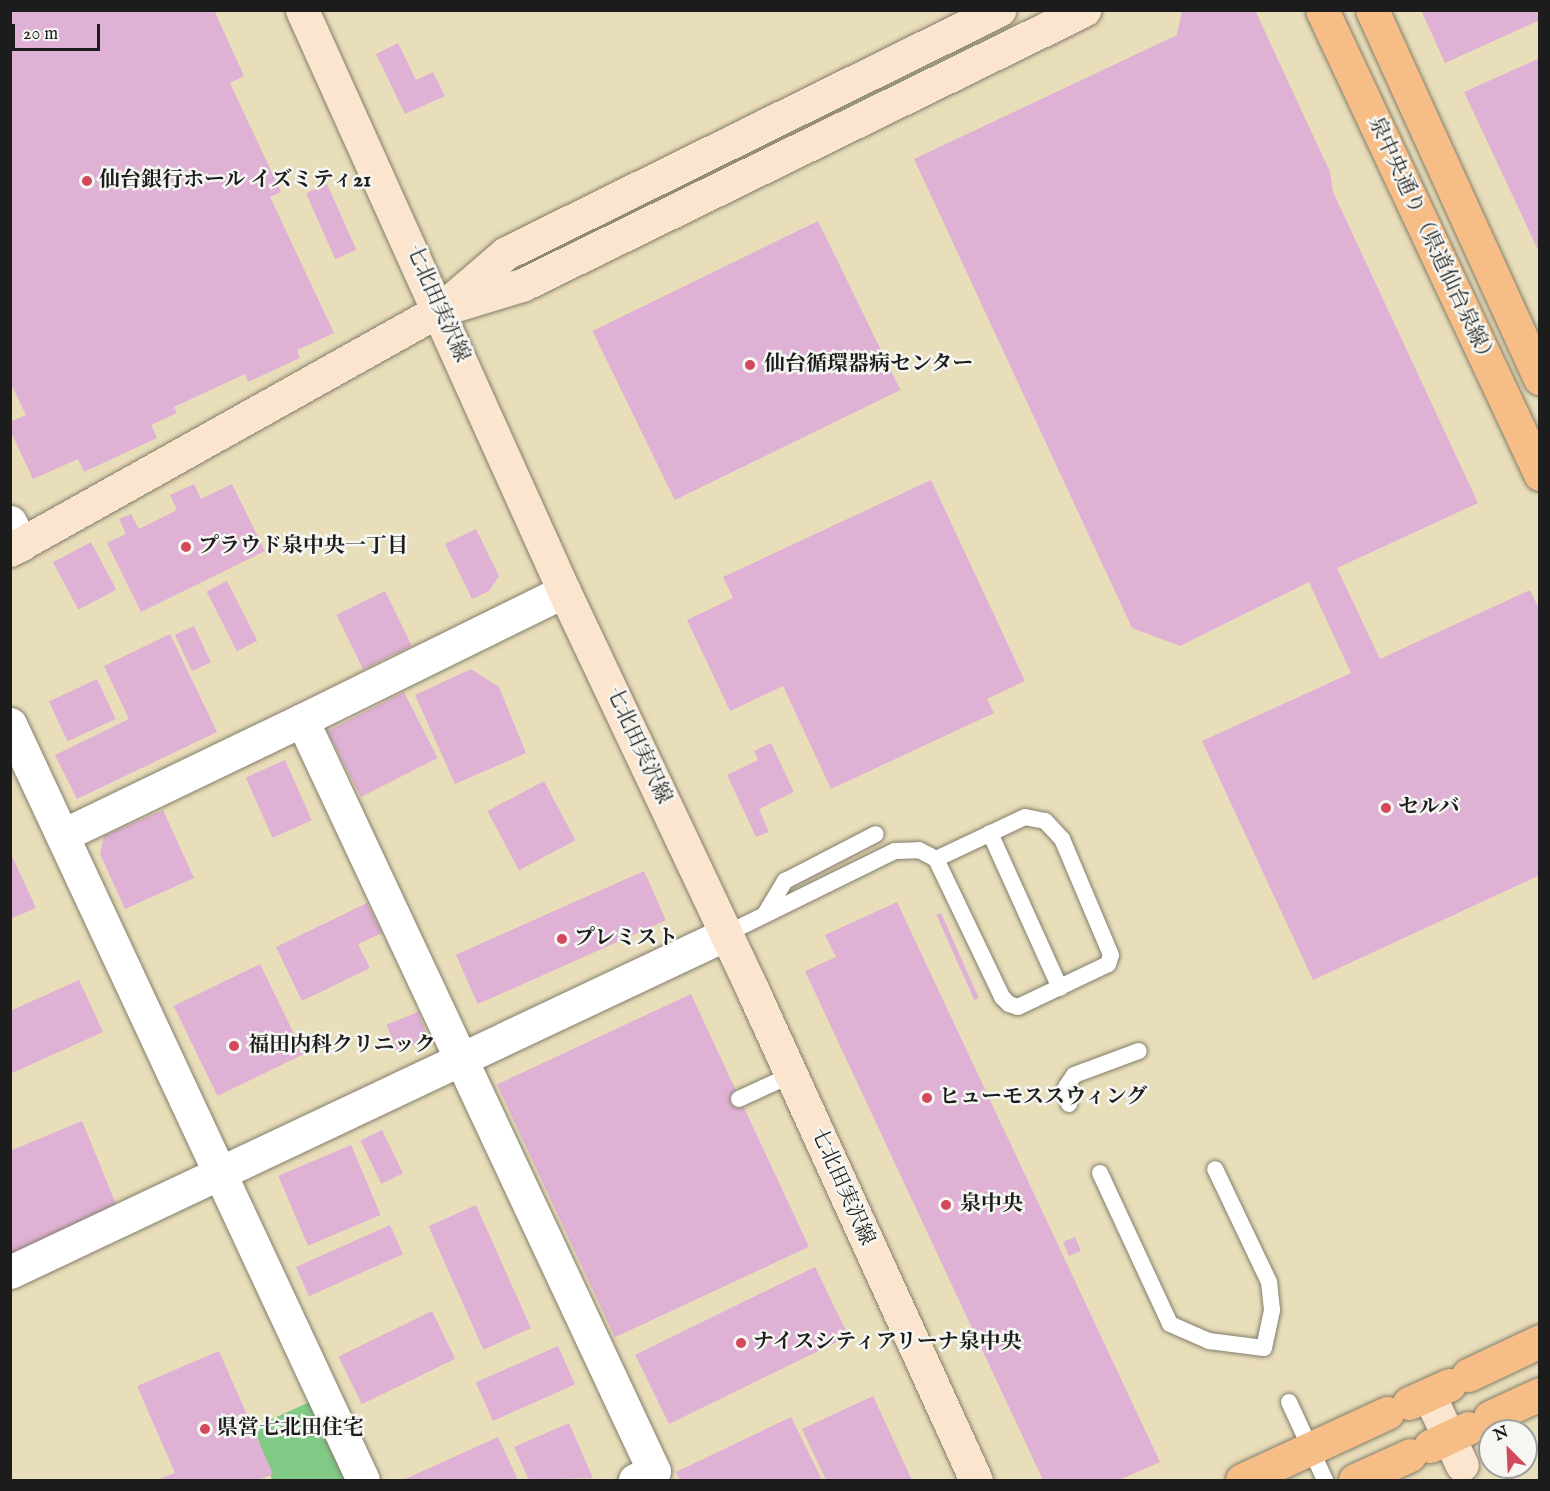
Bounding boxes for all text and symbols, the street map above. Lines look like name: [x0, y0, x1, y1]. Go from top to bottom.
scale bar: [15, 12, 104, 50]
text: 20 m: [23, 23, 58, 46]
street label: 泉中央通り（県道仙台泉線）: [1362, 113, 1500, 371]
place label: 仙台銀行ホール イズミティ21: [99, 168, 373, 194]
marker: 仙台銀行ホール イズミティ21: [80, 174, 94, 188]
street label: 七北田実沢線: [400, 241, 474, 367]
place label: 仙台循環器病センター: [764, 352, 974, 378]
marker: 仙台循環器病センター: [741, 356, 759, 374]
place label: プラウド泉中央一丁目: [198, 534, 408, 560]
marker: プラウド泉中央一丁目: [179, 540, 193, 554]
street label: 七北田実沢線: [600, 684, 676, 808]
place label: セルバ: [1398, 795, 1461, 821]
marker: セルバ: [1379, 801, 1393, 815]
place label: プレミスト: [574, 926, 679, 952]
marker: プレミスト: [555, 932, 569, 946]
place label: 福田内科クリニック: [248, 1033, 437, 1059]
marker: 福田内科クリニック: [225, 1037, 243, 1055]
place label: ヒューモススウィング: [939, 1085, 1149, 1111]
marker: ヒューモススウィング: [920, 1091, 934, 1105]
street label: 七北田実沢線: [805, 1124, 879, 1250]
place label: 泉中央: [960, 1192, 1023, 1218]
marker: 泉中央: [937, 1196, 955, 1214]
place label: ナイスシティアリーナ泉中央: [753, 1330, 1026, 1356]
marker: ナイスシティアリーナ泉中央: [734, 1336, 748, 1350]
place label: 県営七北田住宅: [217, 1416, 364, 1442]
north arrow: [1478, 1419, 1538, 1479]
marker: 県営七北田住宅: [198, 1422, 212, 1436]
text: N: [1491, 1422, 1512, 1446]

